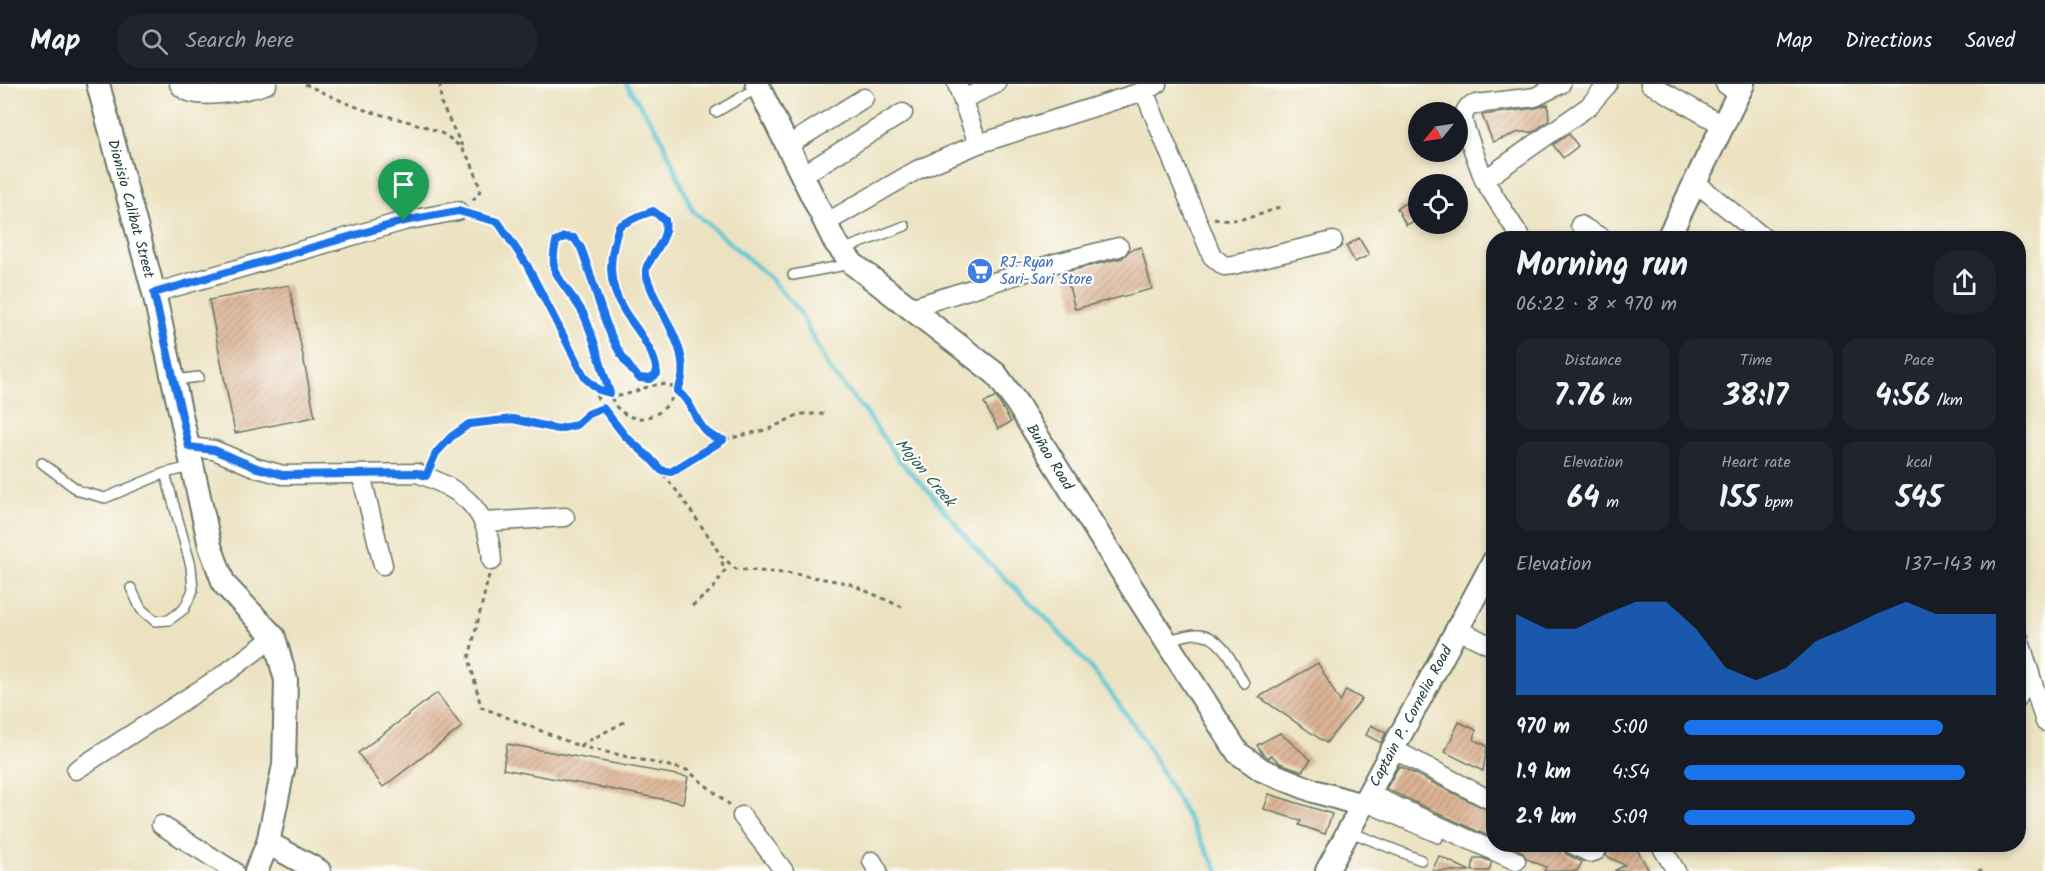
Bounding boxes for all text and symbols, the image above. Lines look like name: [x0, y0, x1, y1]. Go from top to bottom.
search box: [117, 14, 537, 68]
text: Map: [30, 19, 81, 64]
text: Search here: [186, 24, 294, 59]
icon: search: [138, 25, 171, 58]
text: Map: [1776, 25, 1812, 58]
text: Directions: [1845, 25, 1932, 58]
text: Saved: [1965, 25, 2015, 58]
north arrow: [1408, 102, 1468, 162]
map controls: [1408, 102, 1468, 234]
street label: Dionisio Calibat Street: [100, 137, 161, 281]
pin: [378, 159, 429, 221]
icon: arrive: [387, 168, 420, 201]
button: locate: [1408, 174, 1468, 234]
text: Morning run: [1516, 240, 1688, 293]
place label: RJ-Ryan Sari-Sari Store: [1000, 251, 1093, 292]
button: share: [1933, 251, 1996, 314]
supermarket icon: RJ-Ryan Sari-Sari Store: [965, 256, 995, 286]
text: 06:22 · 8 × 970 m: [1516, 289, 1677, 321]
text: Distance: [1564, 348, 1622, 373]
text: Time: [1740, 348, 1772, 373]
text: Pace: [1904, 348, 1934, 373]
text: 7.76: [1554, 373, 1606, 421]
text: 38:17: [1724, 373, 1788, 421]
text: 4:56: [1875, 373, 1930, 421]
text: km: [1606, 388, 1632, 413]
text: /km: [1930, 388, 1963, 413]
street label: Buñao Road: [1019, 419, 1080, 496]
water label: Mojon Creek: [889, 433, 963, 515]
text: Elevation: [1563, 450, 1623, 475]
text: Heart rate: [1721, 450, 1791, 475]
text: kcal: [1906, 450, 1932, 475]
text: 64: [1567, 475, 1600, 523]
text: 155: [1719, 475, 1758, 523]
text: 545: [1896, 475, 1942, 523]
text: m: [1600, 490, 1619, 515]
text: bpm: [1758, 490, 1793, 515]
text: Elevation: [1516, 549, 1592, 581]
text: 137–143 m: [1904, 549, 1996, 581]
street label: Captain P. Cornelia Road: [1363, 641, 1459, 791]
text: 970 m: [1516, 712, 1570, 744]
text: 5:00: [1612, 712, 1648, 744]
text: 1.9 km: [1516, 757, 1571, 789]
text: 4:54: [1612, 757, 1650, 789]
text: 2.9 km: [1516, 802, 1576, 834]
text: 5:09: [1612, 802, 1647, 834]

